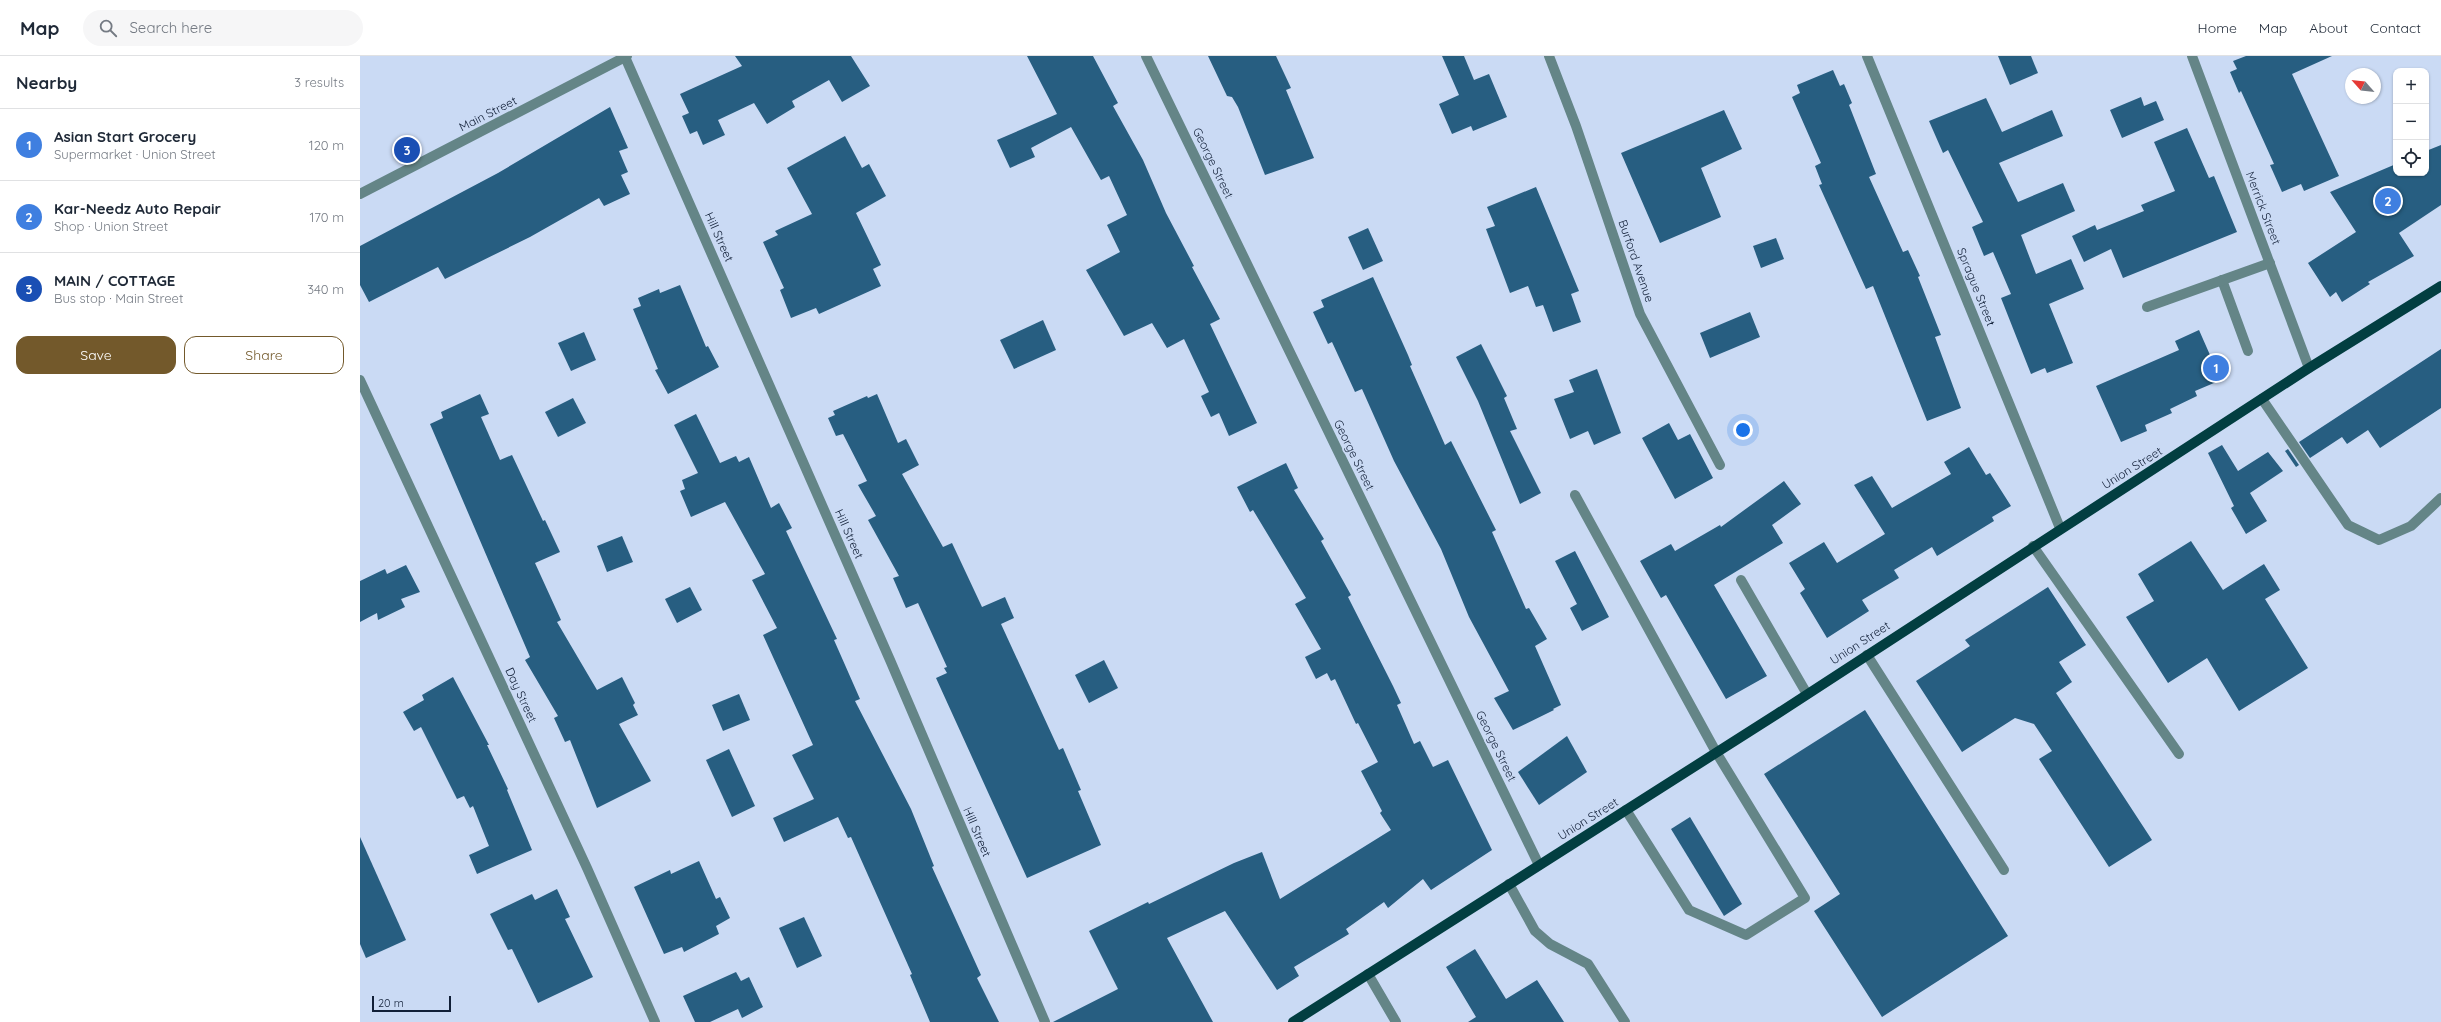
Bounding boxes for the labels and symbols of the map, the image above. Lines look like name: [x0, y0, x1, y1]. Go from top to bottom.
north arrow: [2345, 68, 2381, 104]
street label: Main Street: [456, 93, 519, 134]
street label: George Street: [1190, 125, 1237, 201]
pin: 3: [394, 135, 420, 165]
street label: Merrick Street: [2243, 169, 2284, 247]
pin: 2: [2375, 186, 2401, 216]
street label: Hill Street: [702, 210, 737, 264]
street label: Burford Avenue: [1615, 218, 1658, 304]
street label: Sprague Street: [1954, 246, 1999, 328]
pin: 1: [2203, 353, 2229, 383]
street label: George Street: [1331, 417, 1378, 493]
your location: [1733, 420, 1753, 440]
street label: Union Street: [2099, 443, 2165, 492]
street label: Hill Street: [832, 507, 867, 561]
street label: Union Street: [1827, 618, 1892, 667]
street label: Day Street: [502, 665, 541, 725]
street label: George Street: [1473, 708, 1520, 784]
street label: Union Street: [1555, 794, 1621, 843]
street label: Hill Street: [960, 805, 995, 859]
scale bar: [372, 994, 451, 1013]

